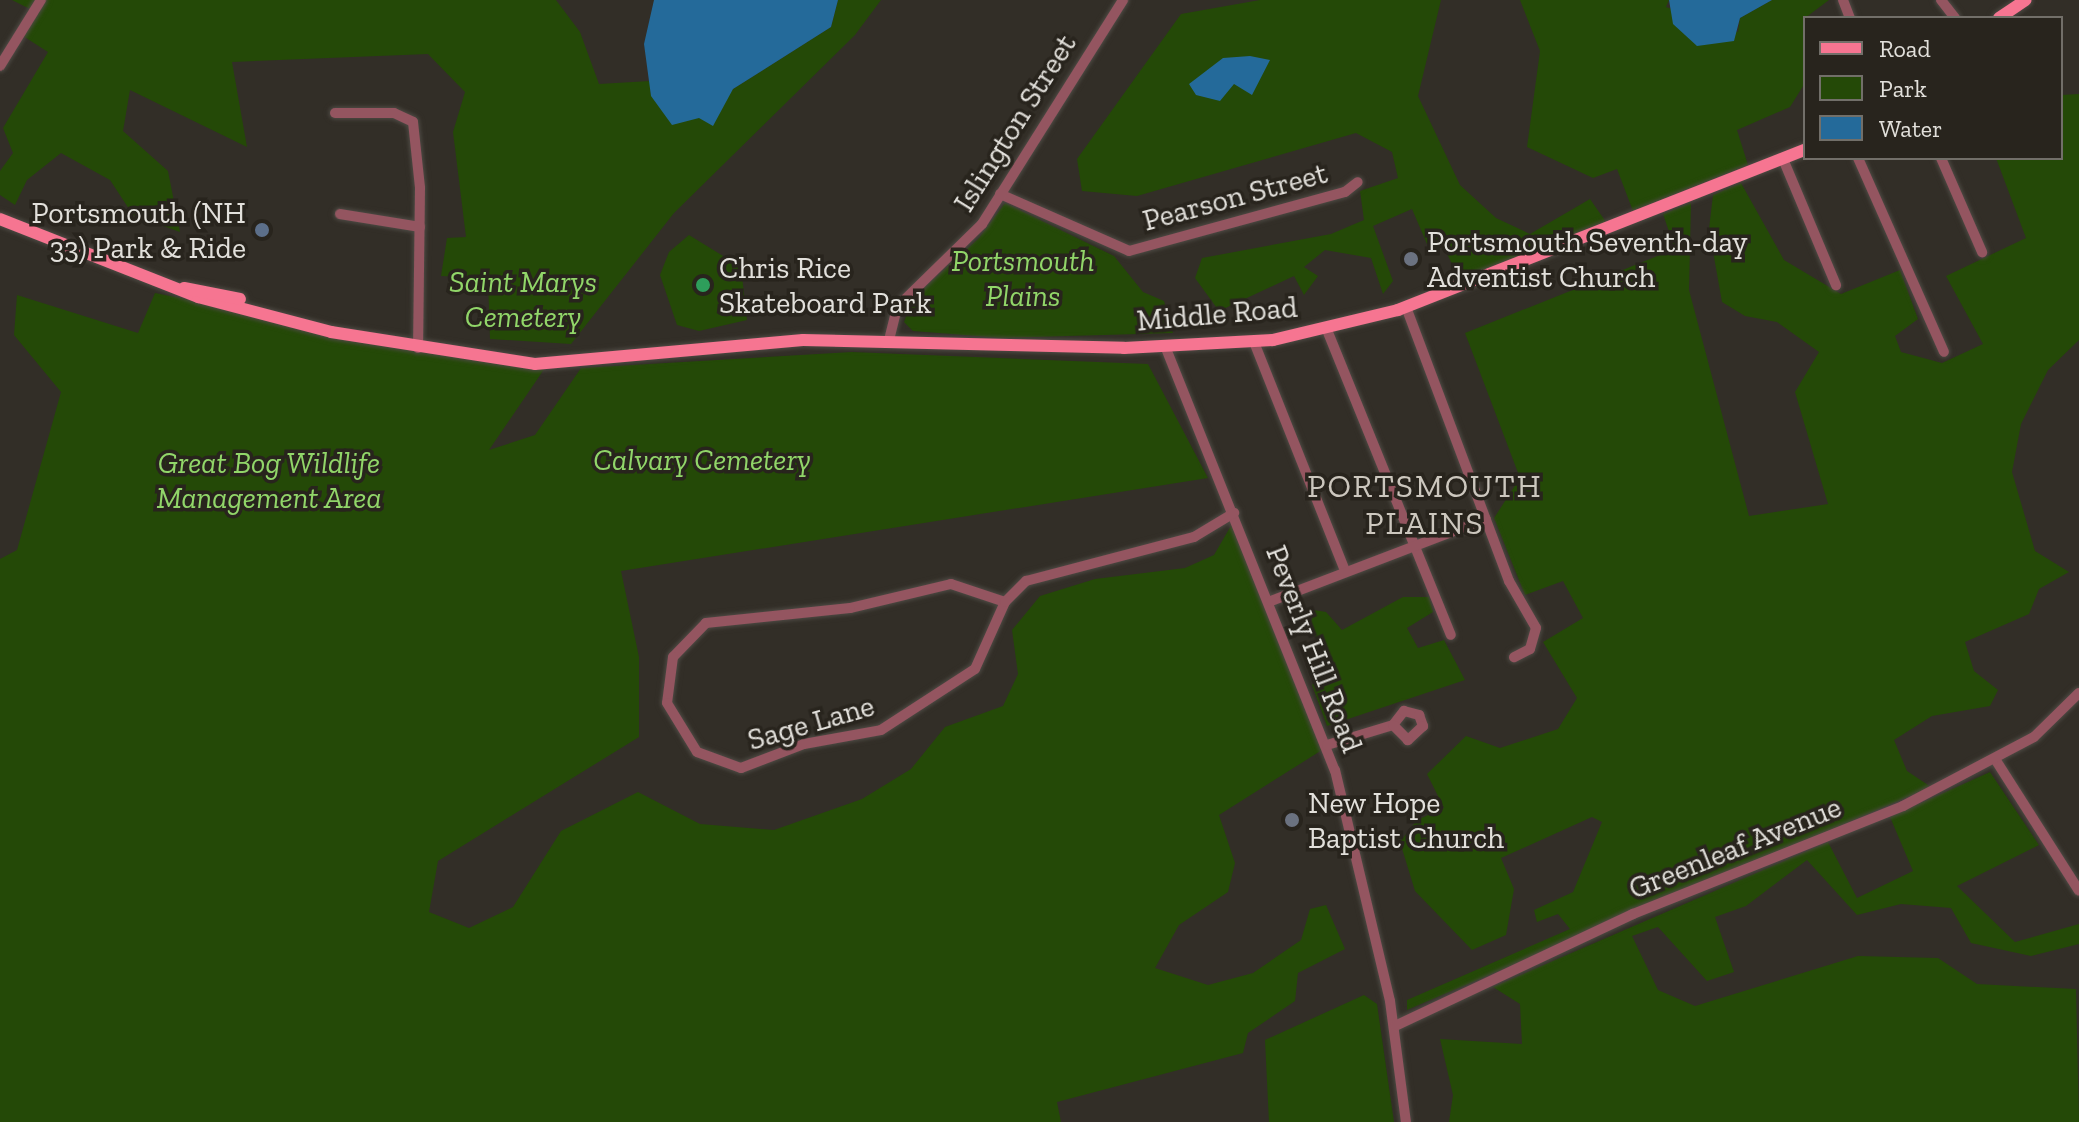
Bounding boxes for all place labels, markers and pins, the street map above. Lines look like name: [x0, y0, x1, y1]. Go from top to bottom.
place label: Portsmouth (NH 33) Park & Ride: [31, 195, 246, 266]
marker: Portsmouth (NH 33) Park & Ride: [253, 221, 271, 239]
place label: Portsmouth Seventh-day Adventist Church: [1427, 224, 1748, 294]
place label: Chris Rice Skateboard Park: [719, 250, 932, 320]
marker: Portsmouth Seventh-day Adventist Church: [1402, 250, 1420, 268]
marker: Chris Rice Skateboard Park: [694, 276, 712, 294]
place label: New Hope Baptist Church: [1308, 785, 1504, 856]
marker: New Hope Baptist Church: [1283, 811, 1301, 829]

